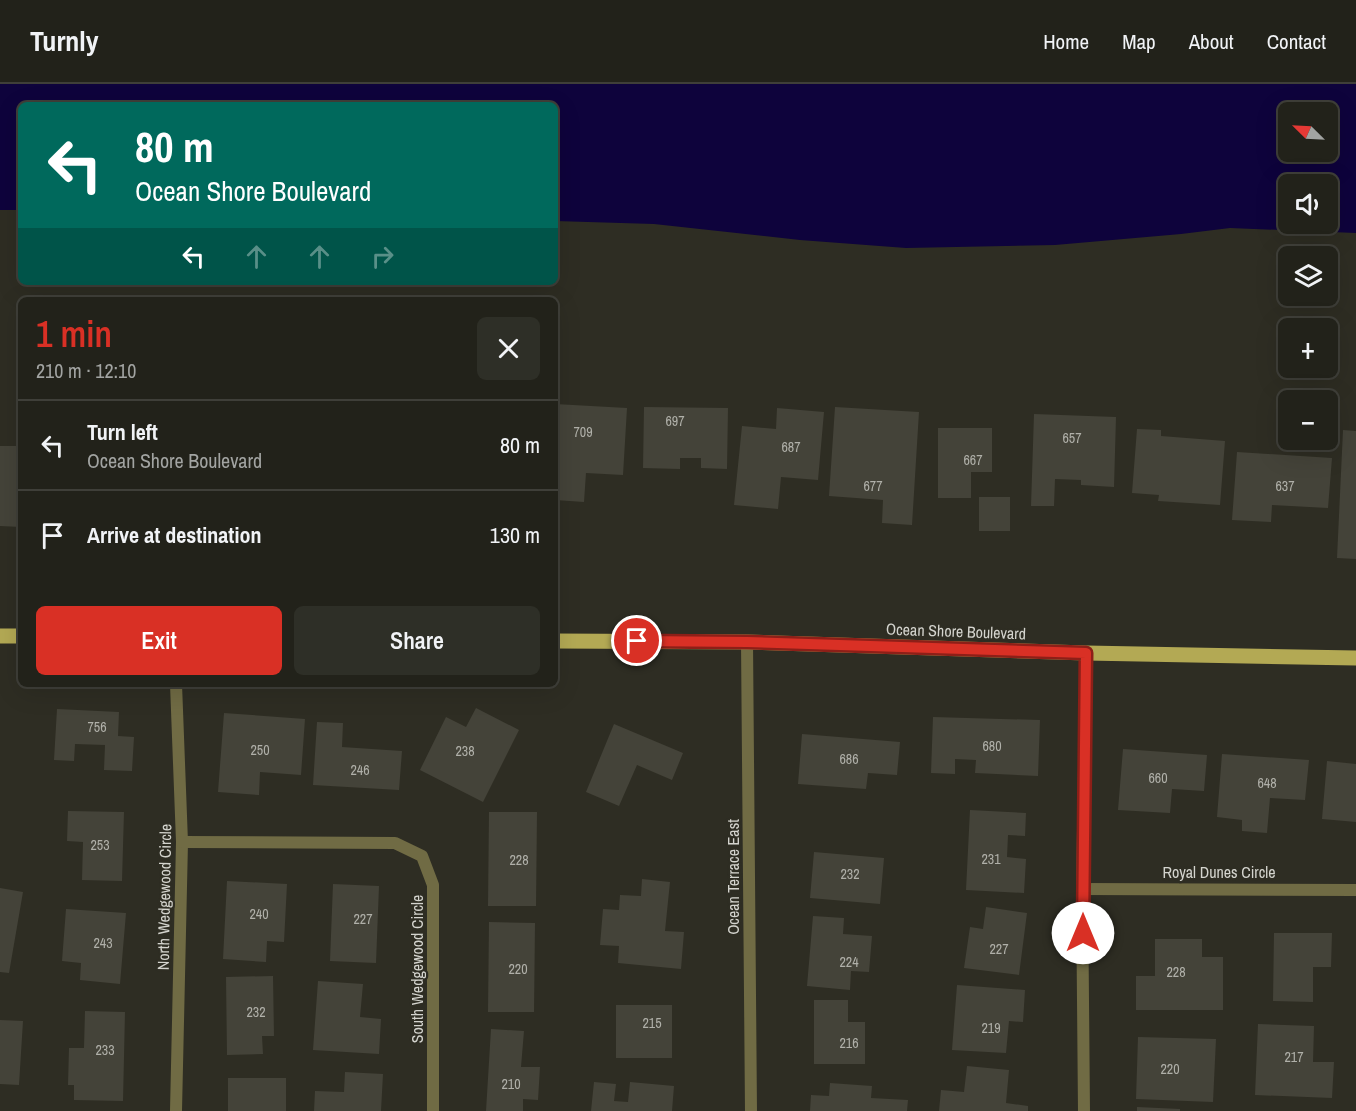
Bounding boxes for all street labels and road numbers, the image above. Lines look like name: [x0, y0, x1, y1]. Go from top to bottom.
street label: Ocean Shore Boulevard: [886, 618, 1026, 644]
street label: Ocean Terrace East: [722, 819, 744, 935]
street label: North Wedgewood Circle: [152, 824, 176, 970]
street label: Royal Dunes Circle: [1162, 861, 1276, 883]
street label: South Wedgewood Circle: [406, 895, 428, 1043]

